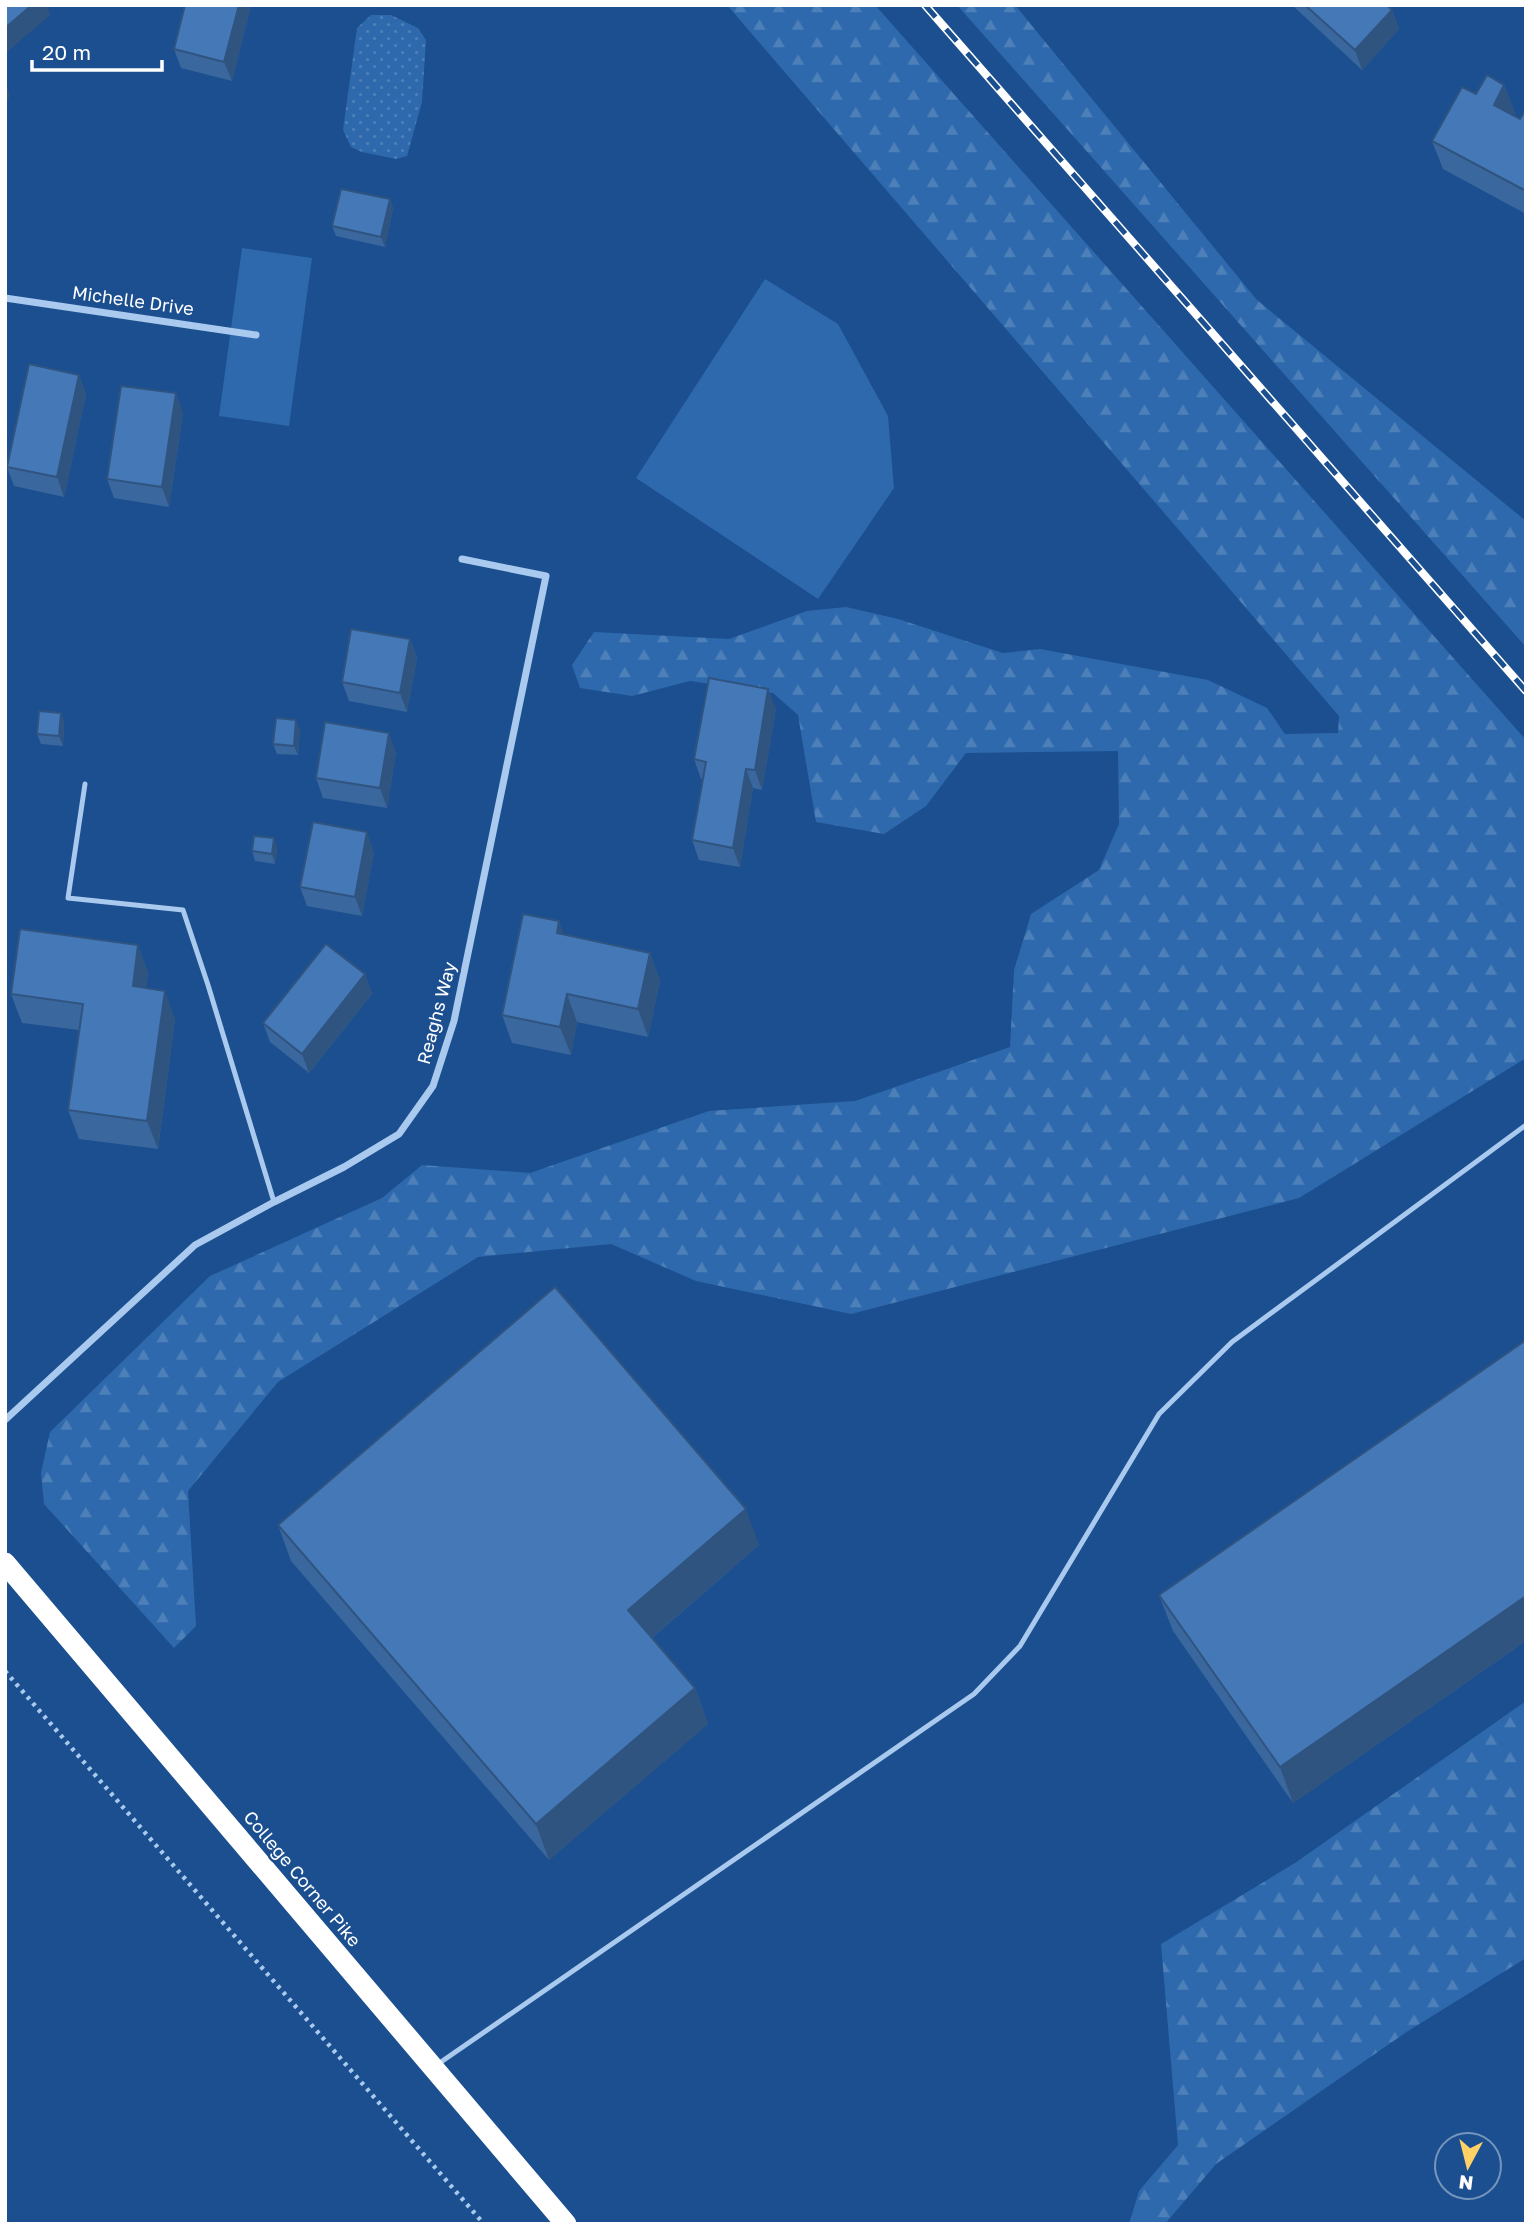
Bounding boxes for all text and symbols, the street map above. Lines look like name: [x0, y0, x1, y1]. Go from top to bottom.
scale bar: [32, 28, 161, 72]
text: 20 m: [42, 39, 91, 65]
street label: Michelle Drive: [71, 281, 195, 319]
street label: Reaghs Way: [412, 959, 460, 1066]
street label: College Corner Pike: [239, 1806, 366, 1951]
north arrow: [1433, 2131, 1503, 2201]
text: N: [1457, 2171, 1474, 2196]

